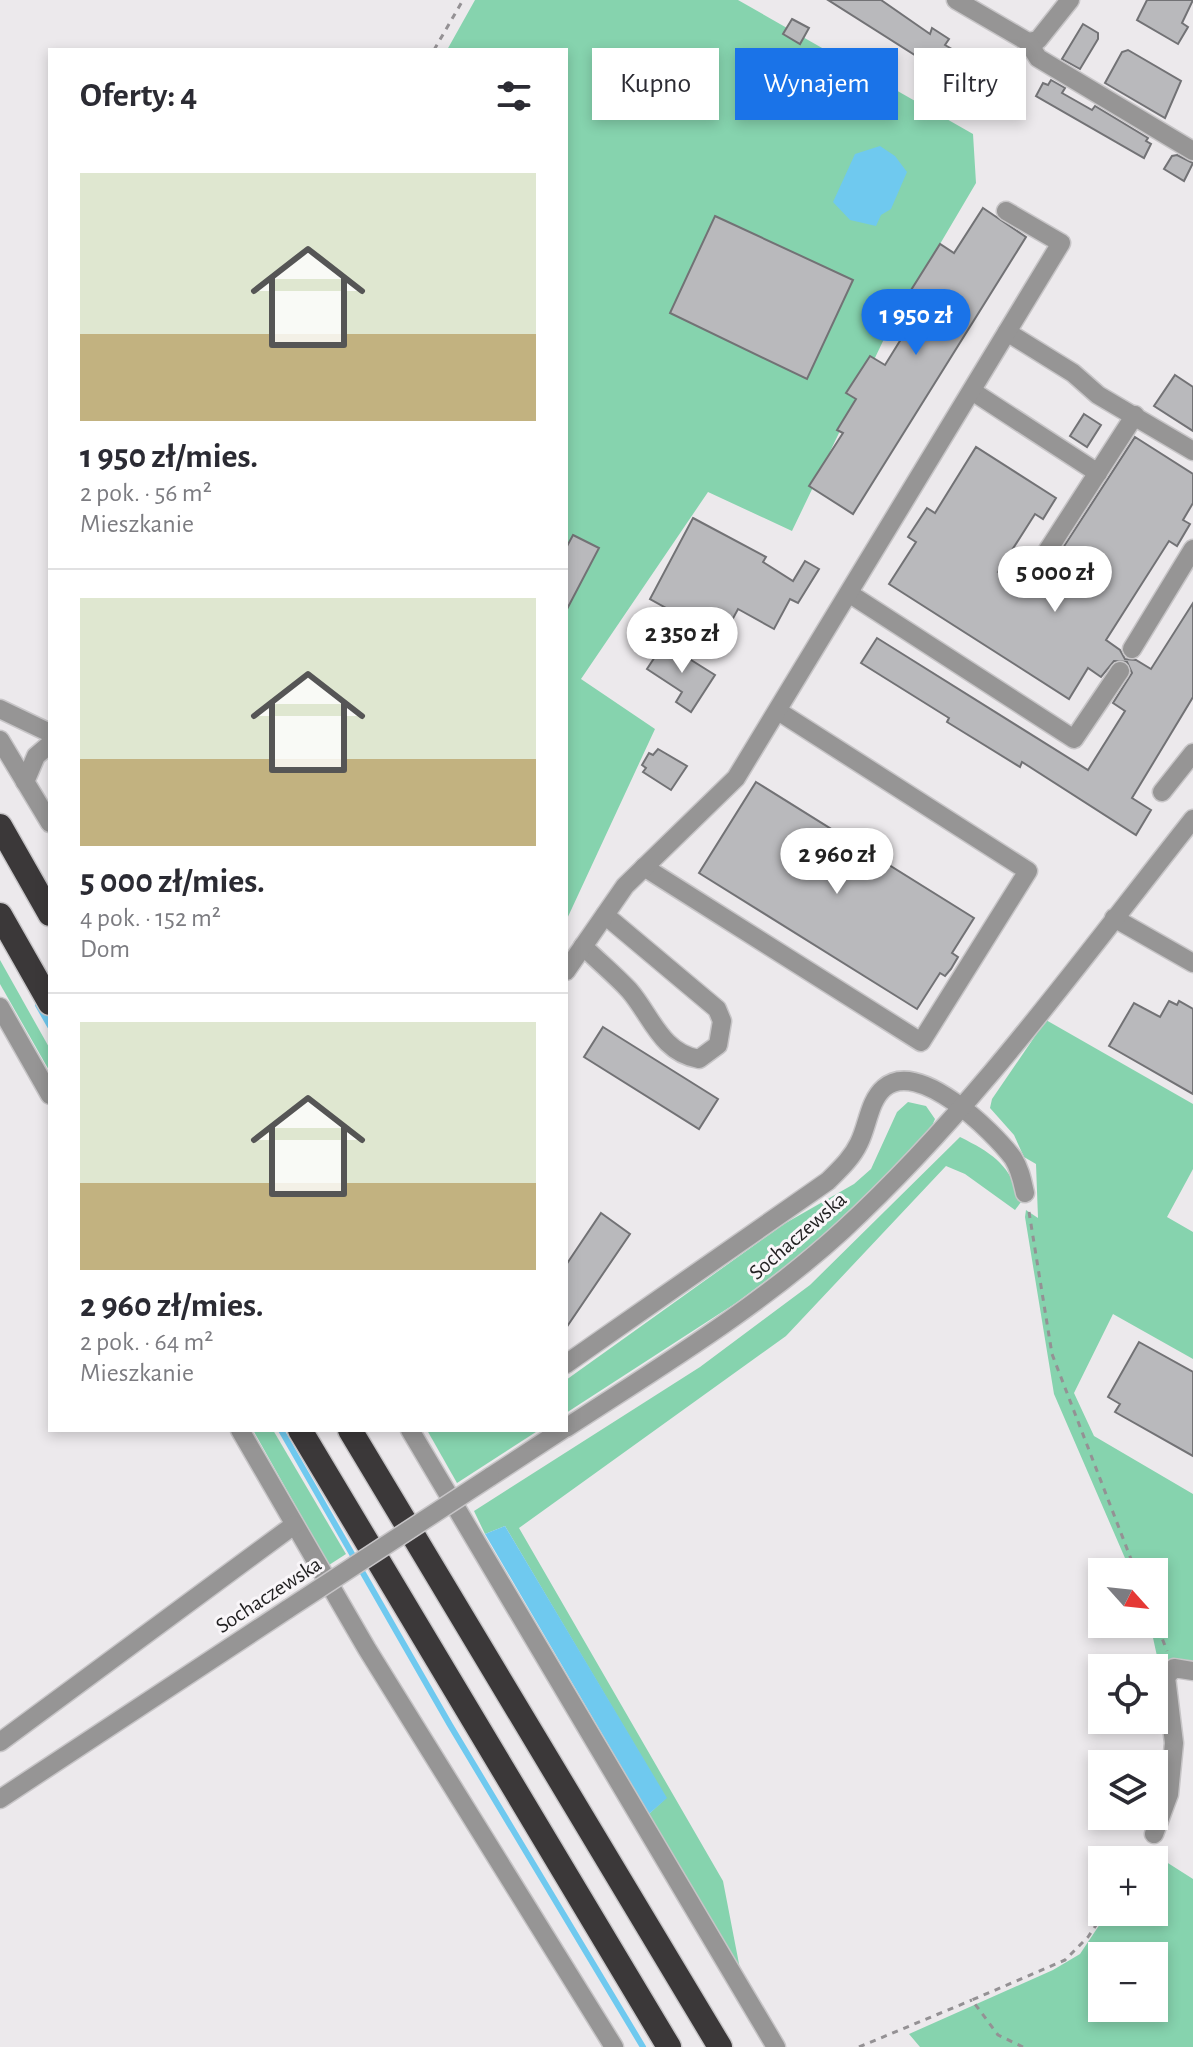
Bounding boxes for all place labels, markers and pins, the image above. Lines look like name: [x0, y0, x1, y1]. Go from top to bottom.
pin: 1 950 zł: [833, 289, 999, 357]
pin: 5 000 zł: [972, 546, 1138, 614]
pin: 2 350 zł: [599, 607, 765, 675]
pin: 2 960 zł: [754, 828, 920, 896]

